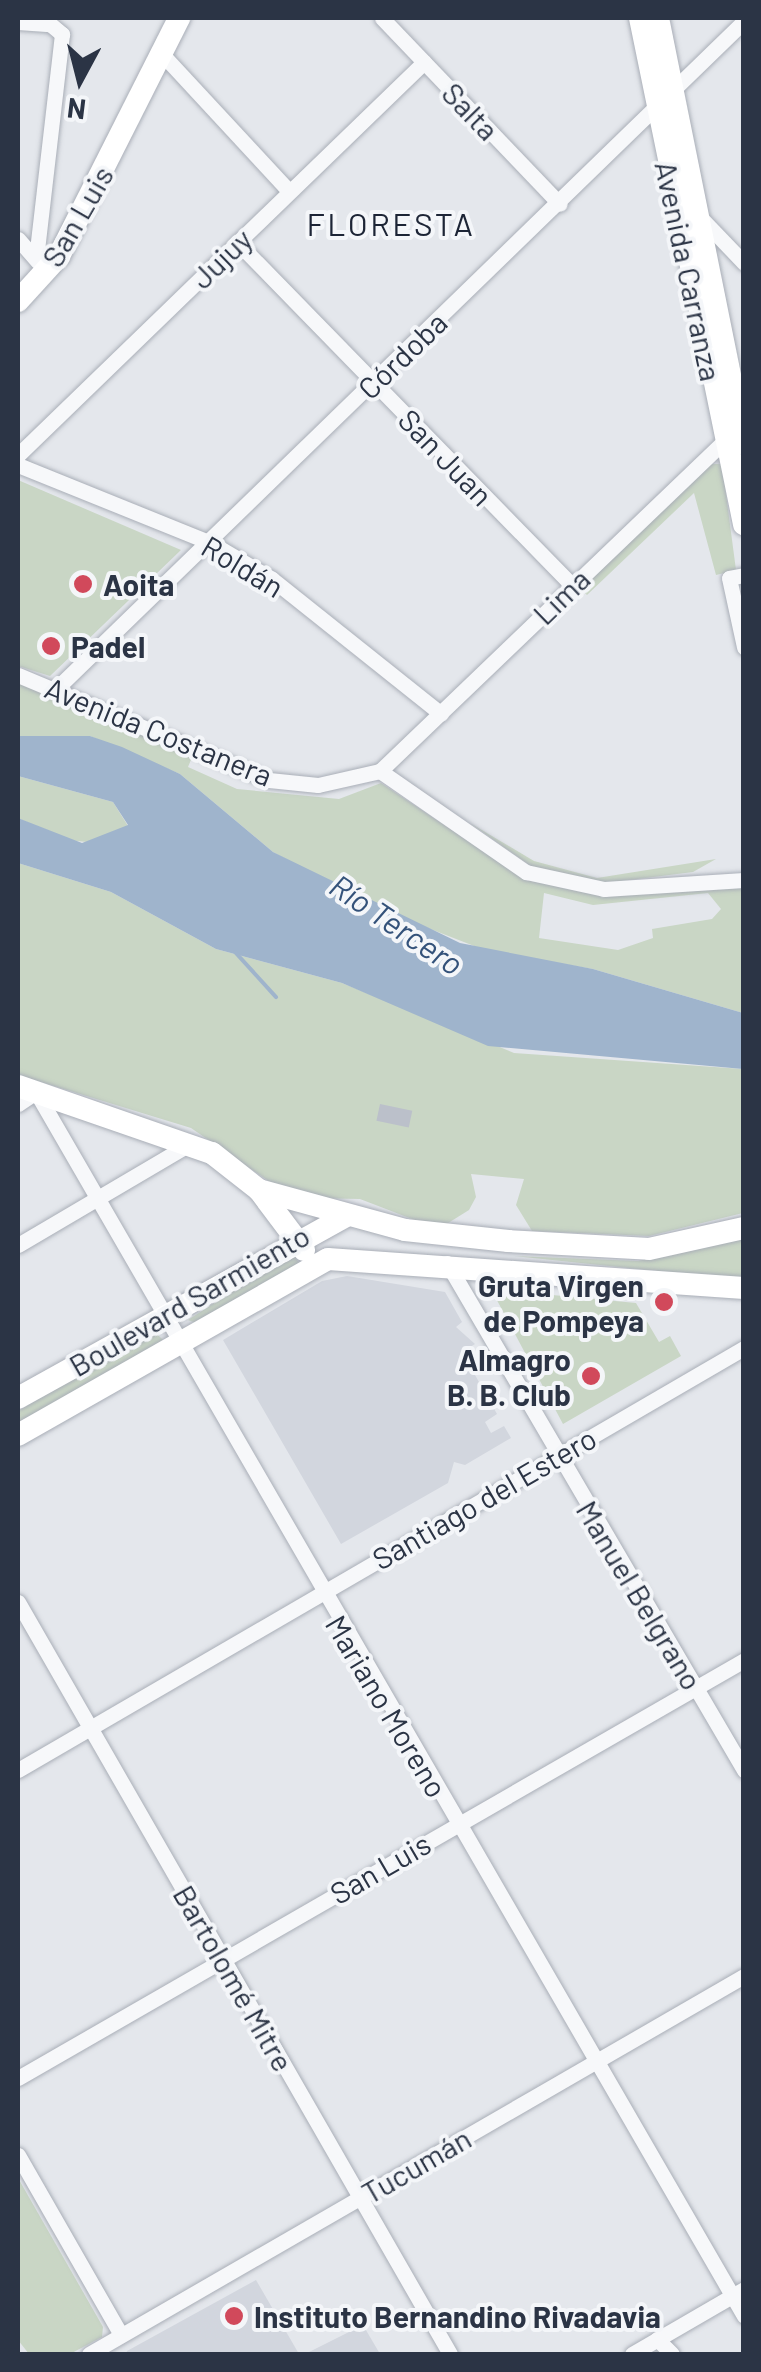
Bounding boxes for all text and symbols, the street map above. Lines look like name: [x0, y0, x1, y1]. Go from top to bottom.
north arrow: [30, 30, 130, 130]
street label: Salta: [435, 75, 507, 147]
text: N: [65, 92, 88, 128]
street label: Avenida Carranza: [648, 158, 730, 384]
street label: San Luis: [34, 159, 120, 273]
district label: FLORESTA: [307, 204, 475, 242]
street label: Jujuy: [183, 221, 259, 295]
street label: Córdoba: [350, 304, 454, 406]
street label: San Juan: [391, 401, 501, 513]
street label: Roldán: [195, 528, 291, 604]
street label: Lima: [525, 561, 597, 631]
place label: Aoita: [103, 566, 174, 602]
marker: Aoita: [72, 573, 94, 595]
place label: Padel: [71, 628, 145, 664]
marker: Padel: [40, 635, 62, 657]
street label: Avenida Costanera: [40, 669, 278, 793]
water label: Río Tercero: [323, 865, 471, 983]
street label: Boulevard Sarmiento: [63, 1217, 315, 1383]
place label: Gruta Virgen de Pompeya: [478, 1267, 644, 1338]
marker: Gruta Virgen de Pompeya: [653, 1291, 675, 1313]
place label: Almagro B. B. Club: [447, 1341, 571, 1412]
marker: Almagro B. B. Club: [580, 1365, 602, 1387]
street label: Santiago del Estero: [366, 1419, 602, 1577]
street label: Manuel Belgrano: [569, 1494, 711, 1696]
street label: Mariano Moreno: [319, 1609, 455, 1803]
street label: San Luis: [323, 1825, 437, 1911]
street label: Bartolomé Mitre: [166, 1879, 302, 2077]
street label: Tucumán: [355, 2119, 477, 2211]
place label: Instituto Bernandino Rivadavia: [254, 2298, 661, 2334]
marker: Instituto Bernandino Rivadavia: [223, 2305, 245, 2327]

